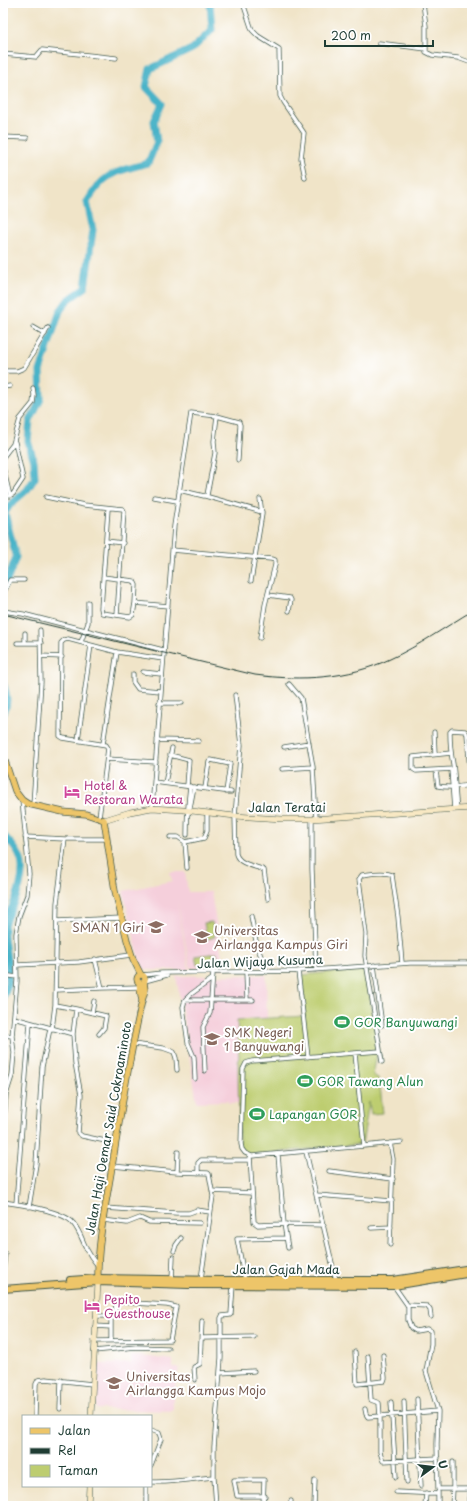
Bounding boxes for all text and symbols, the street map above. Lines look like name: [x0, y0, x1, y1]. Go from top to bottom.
scale bar: [325, 22, 433, 48]
text: 200 m: [331, 26, 371, 44]
place label: Hotel & Restoran Warata: [84, 776, 184, 808]
hotel icon: Hotel & Restoran Warata: [63, 783, 81, 801]
street label: Jalan Teratai: [248, 798, 326, 816]
place label: SMAN 1 Giri: [72, 918, 144, 936]
school or university icon: SMAN 1 Giri: [147, 918, 165, 936]
place label: Universitas Airlangga Kampus Giri: [214, 921, 348, 953]
school or university icon: Universitas Airlangga Kampus Giri: [193, 928, 211, 946]
street label: Jalan Wijaya Kusuma: [197, 950, 324, 972]
sports icon: GOR Banyuwangi: [333, 1013, 351, 1031]
place label: GOR Banyuwangi: [354, 1013, 458, 1031]
street label: Jalan Haji Oemar Said Cokroaminoto: [80, 1020, 136, 1236]
place label: SMK Negeri 1 Banyuwangi: [224, 1023, 304, 1055]
school or university icon: SMK Negeri 1 Banyuwangi: [203, 1030, 221, 1048]
sports icon: GOR Tawang Alun: [296, 1072, 314, 1090]
place label: GOR Tawang Alun: [317, 1072, 424, 1090]
sports icon: Lapangan GOR: [248, 1105, 266, 1123]
place label: Lapangan GOR: [269, 1105, 357, 1123]
street label: Jalan Gajah Mada: [232, 1260, 340, 1278]
place label: Pepito Guesthouse: [104, 1290, 171, 1322]
hotel icon: Pepito Guesthouse: [83, 1297, 101, 1315]
place label: Universitas Airlangga Kampus Mojo: [126, 1367, 266, 1399]
school or university icon: Universitas Airlangga Kampus Mojo: [105, 1374, 123, 1392]
legend: [22, 1415, 152, 1487]
text: Jalan: [58, 1421, 91, 1439]
text: Rel: [58, 1441, 76, 1459]
north arrow: [413, 1447, 453, 1487]
text: U: [434, 1458, 452, 1471]
text: Taman: [58, 1461, 98, 1479]

